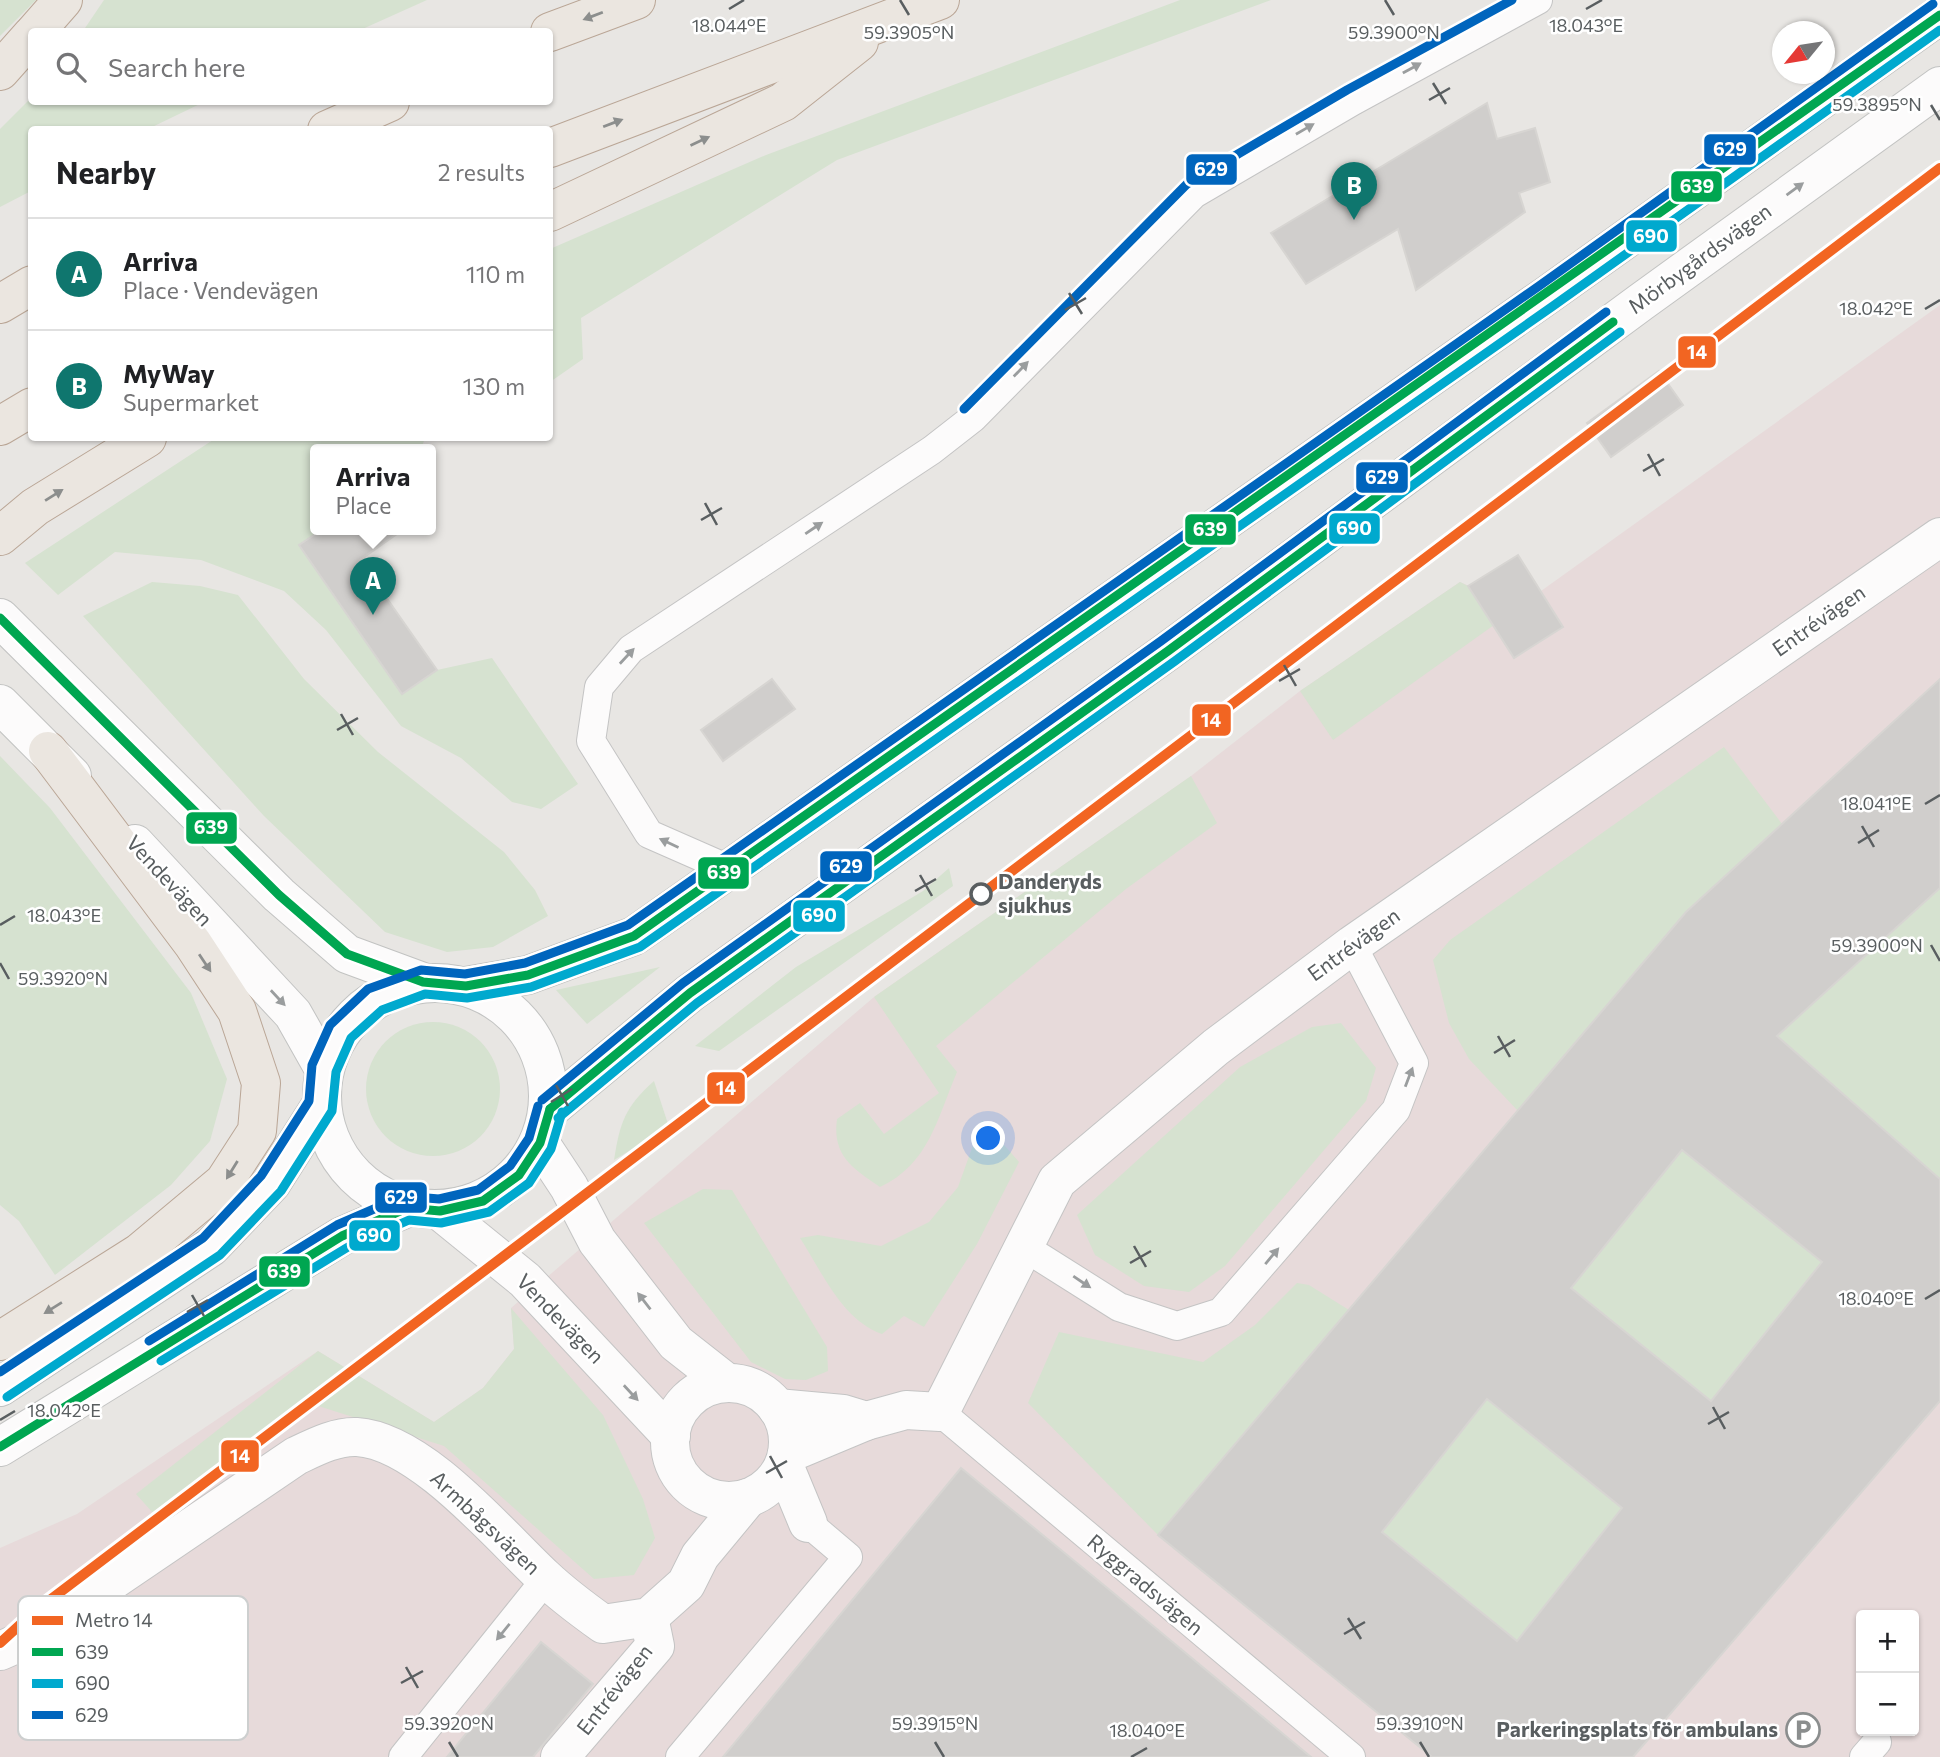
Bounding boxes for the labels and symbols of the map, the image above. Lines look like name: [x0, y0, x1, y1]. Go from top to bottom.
one-way arrow: [582, 11, 603, 22]
text: 18.044°E: [692, 14, 766, 36]
text: 18.043°E: [1549, 14, 1623, 36]
text: 59.3905°N: [864, 21, 954, 43]
text: 59.3900°N: [1348, 21, 1440, 43]
north arrow: [1772, 21, 1835, 84]
one-way arrow: [1403, 63, 1423, 75]
text: 59.3895°N: [1832, 93, 1922, 115]
one-way arrow: [603, 117, 624, 128]
one-way arrow: [1295, 123, 1314, 135]
line badge: 629: [1703, 133, 1757, 166]
one-way arrow: [690, 135, 710, 147]
text: 629: [1713, 137, 1747, 160]
line badge: 629: [1185, 153, 1238, 186]
text: 629: [1194, 157, 1228, 180]
pin: B: [1331, 162, 1377, 220]
line badge: 639: [1670, 170, 1723, 203]
text: 639: [1680, 174, 1714, 197]
one-way arrow: [1786, 183, 1804, 197]
street label: Mörbygårdsvägen: [1623, 197, 1776, 318]
line badge: 690: [1625, 219, 1678, 253]
text: 690: [1633, 224, 1669, 247]
text: 18.042°E: [1839, 297, 1913, 319]
line badge: 14: [1677, 335, 1717, 369]
text: 14: [1687, 340, 1707, 363]
one-way arrow: [1013, 361, 1030, 378]
line badge: 629: [1355, 461, 1409, 494]
text: 629: [1365, 465, 1399, 488]
one-way arrow: [45, 488, 64, 501]
line badge: 690: [1328, 512, 1381, 545]
line badge: 639: [1184, 513, 1237, 546]
text: 690: [1336, 516, 1372, 539]
text: 639: [1193, 517, 1227, 540]
one-way arrow: [805, 522, 824, 535]
pin: A: [350, 557, 396, 615]
street label: Entrévägen: [1767, 579, 1869, 661]
one-way arrow: [618, 648, 634, 665]
line badge: 14: [1191, 703, 1232, 737]
text: 14: [1201, 708, 1221, 731]
text: 18.041°E: [1840, 792, 1912, 814]
line badge: 639: [185, 811, 238, 845]
text: 639: [194, 815, 228, 838]
street label: Vendevägen: [122, 829, 218, 930]
one-way arrow: [659, 837, 679, 849]
line badge: 629: [819, 850, 873, 883]
text: 629: [829, 854, 863, 877]
line badge: 639: [697, 856, 750, 890]
text: 639: [707, 860, 741, 883]
place label: Danderyds sjukhus: [998, 868, 1102, 917]
marker: Danderyds sjukhus: [970, 883, 992, 905]
line badge: 690: [792, 899, 846, 933]
street label: Entrévägen: [1302, 902, 1404, 986]
text: 690: [801, 903, 837, 926]
text: 18.043°E: [27, 904, 101, 926]
text: 59.3900°N: [1831, 934, 1923, 956]
one-way arrow: [199, 953, 212, 973]
text: 59.3920°N: [18, 967, 108, 989]
one-way arrow: [270, 989, 286, 1006]
one-way arrow: [1403, 1066, 1414, 1087]
line badge: 14: [706, 1071, 746, 1105]
text: 14: [716, 1076, 736, 1099]
your location: [971, 1121, 1005, 1155]
one-way arrow: [225, 1160, 238, 1179]
line badge: 629: [374, 1181, 428, 1214]
text: 629: [384, 1185, 418, 1208]
line badge: 690: [348, 1219, 401, 1252]
text: 690: [356, 1223, 392, 1246]
one-way arrow: [1264, 1248, 1279, 1265]
line badge: 639: [258, 1255, 311, 1288]
text: 639: [267, 1259, 301, 1282]
street label: Vendevägen: [512, 1268, 610, 1368]
one-way arrow: [1073, 1275, 1091, 1289]
text: 18.040°E: [1838, 1287, 1914, 1309]
one-way arrow: [637, 1292, 651, 1310]
one-way arrow: [43, 1301, 62, 1314]
one-way arrow: [623, 1384, 639, 1402]
text: 18.042°E: [27, 1399, 101, 1421]
line badge: 14: [220, 1439, 260, 1473]
text: 14: [230, 1444, 250, 1467]
street label: Armbågsvägen: [426, 1465, 546, 1579]
street label: Ryggradsvägen: [1083, 1528, 1209, 1640]
legend: [18, 1596, 248, 1740]
text: Metro 14: [75, 1608, 153, 1631]
one-way arrow: [496, 1623, 511, 1641]
street label: Entrévägen: [571, 1639, 657, 1739]
text: 639: [75, 1640, 109, 1663]
text: 690: [75, 1671, 110, 1694]
text: 629: [75, 1703, 109, 1726]
parking icon: Parkeringsplats för ambulans: [1784, 1711, 1822, 1749]
text: 59.3920°N: [404, 1712, 494, 1734]
text: 59.3915°N: [892, 1712, 978, 1734]
text: 59.3910°N: [1376, 1712, 1464, 1734]
place label: Parkeringsplats för ambulans: [1496, 1716, 1778, 1741]
text: 18.040°E: [1109, 1719, 1185, 1741]

